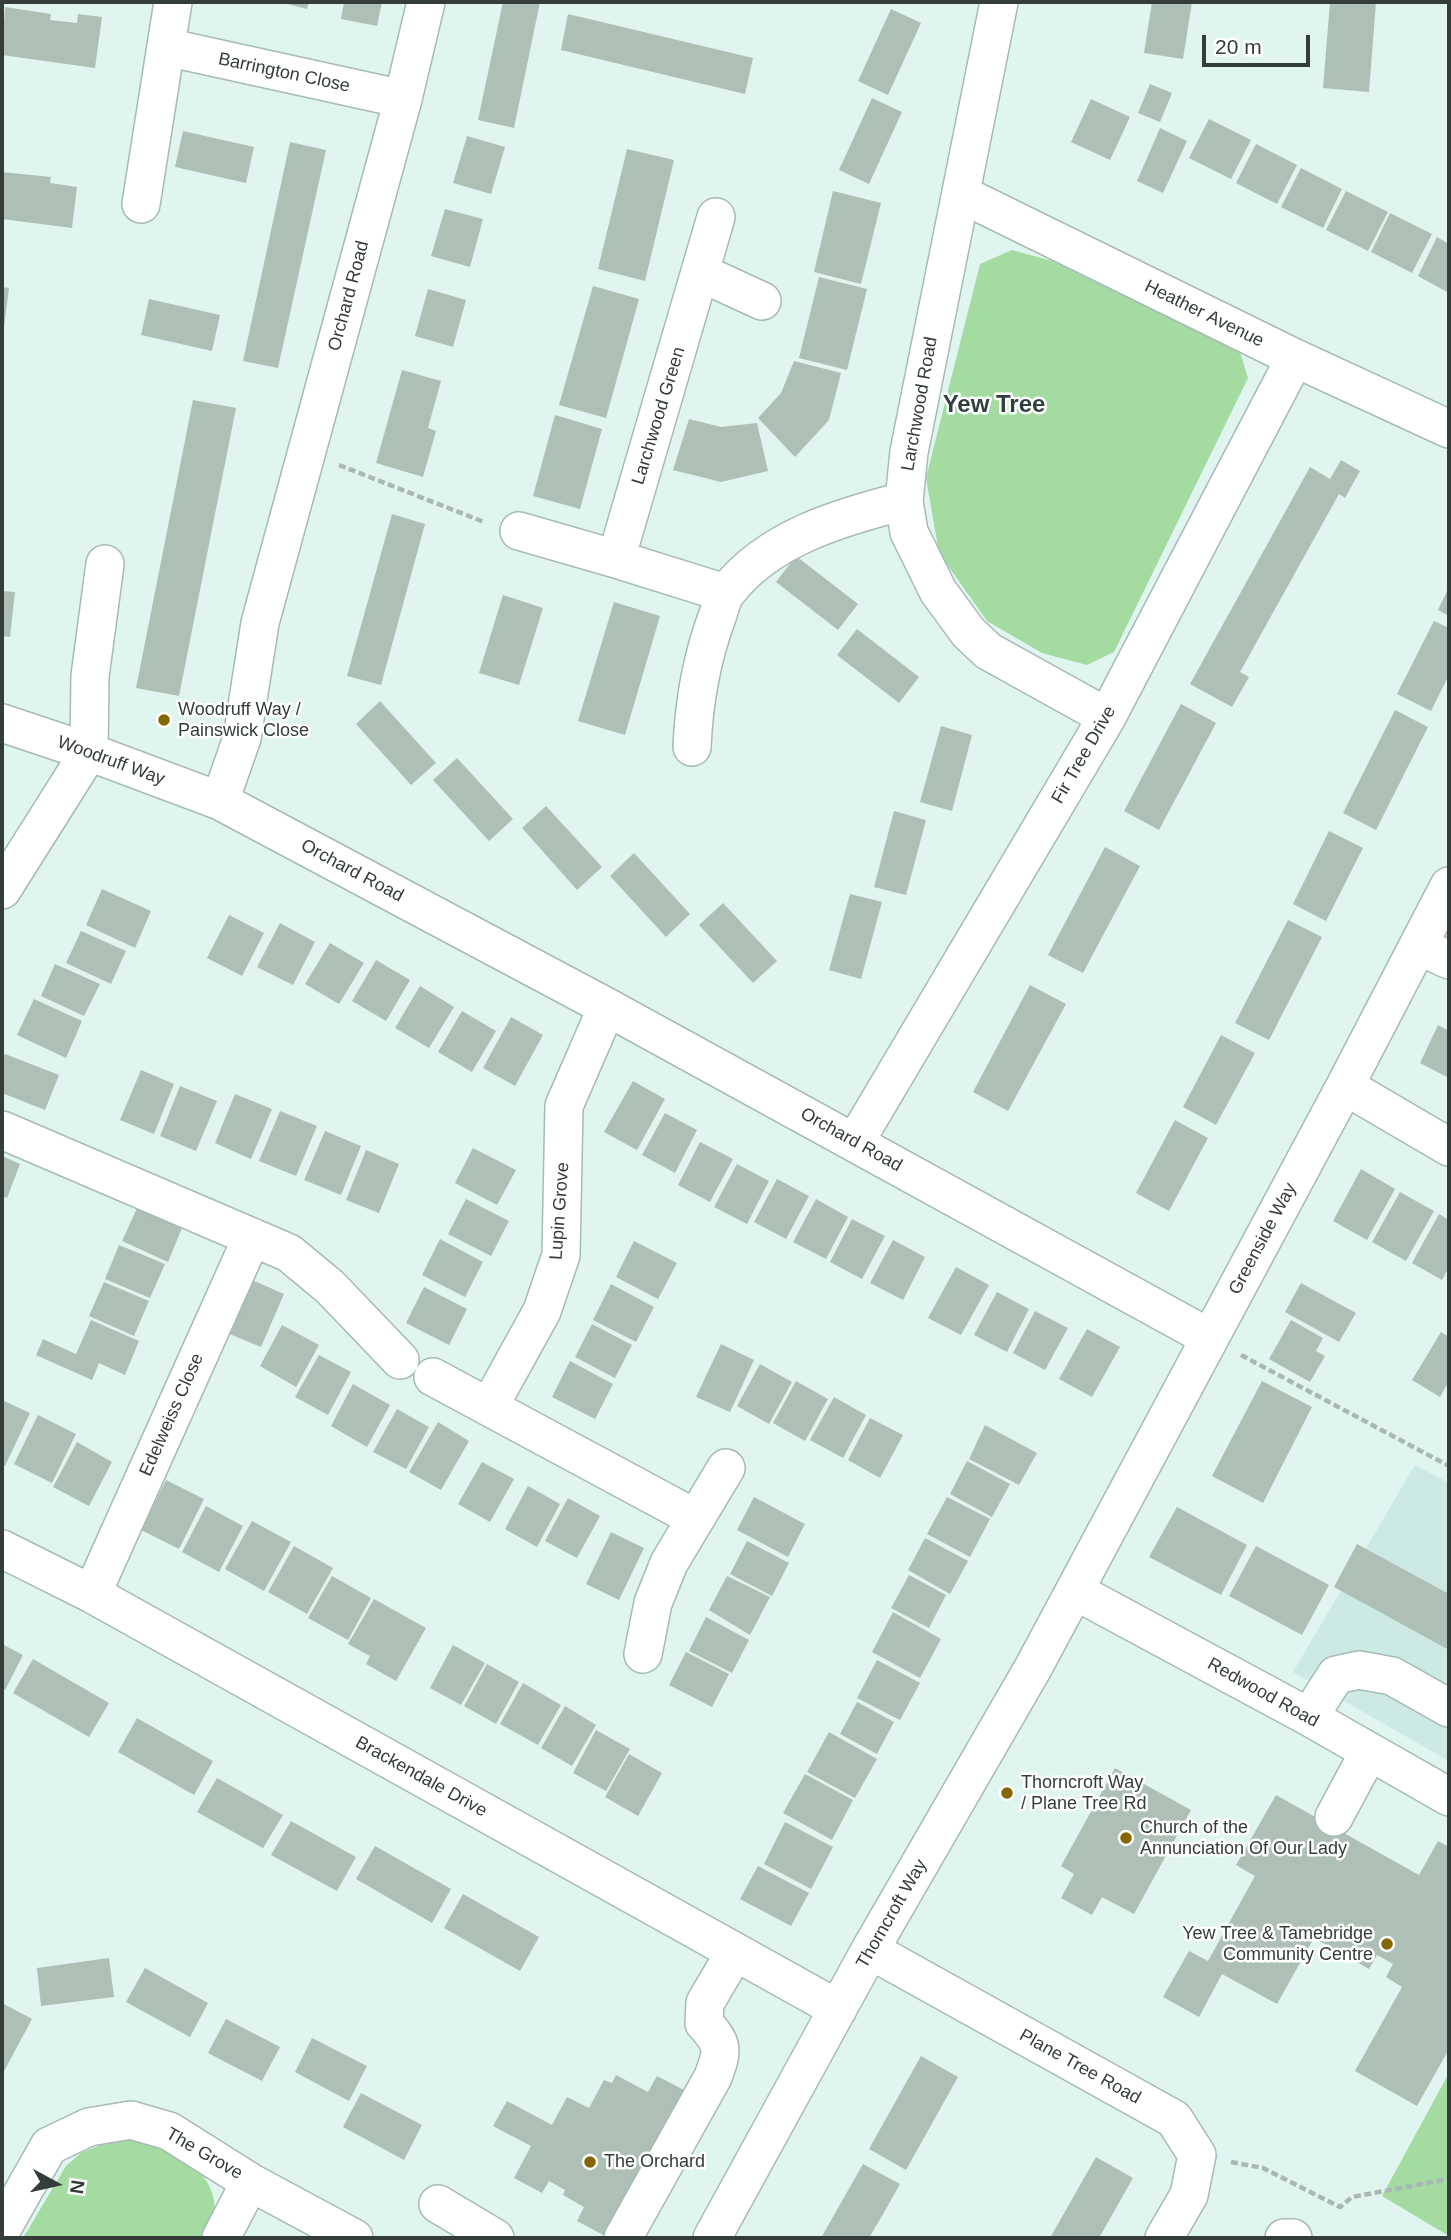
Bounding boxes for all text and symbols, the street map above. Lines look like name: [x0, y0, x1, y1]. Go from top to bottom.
scale bar: [1206, 21, 1314, 65]
text: 20 m: [1215, 35, 1262, 58]
street label: Barrington Close: [216, 48, 352, 98]
street label: Orchard Road: [324, 239, 374, 353]
street label: Heather Avenue: [1141, 276, 1267, 352]
street label: Larchwood Road: [898, 335, 942, 473]
street label: Larchwood Green: [628, 344, 690, 488]
district label: Yew Tree: [943, 391, 1045, 419]
place label: Woodruff Way / Painswick Close: [178, 699, 309, 742]
street label: Fir Tree Drive: [1047, 702, 1121, 808]
marker: Woodruff Way / Painswick Close: [156, 712, 172, 728]
street label: Woodruff Way: [54, 732, 168, 790]
street label: Orchard Road: [297, 835, 407, 907]
street label: Orchard Road: [796, 1103, 906, 1177]
street label: Lupin Grove: [546, 1161, 574, 1261]
street label: Greenside Way: [1225, 1179, 1301, 1299]
street label: Edelweiss Close: [135, 1350, 209, 1480]
street label: Redwood Road: [1204, 1653, 1322, 1733]
street label: Brackendale Drive: [351, 1732, 491, 1822]
place label: Thorncroft Way / Plane Tree Rd: [1021, 1772, 1146, 1814]
marker: Thorncroft Way / Plane Tree Rd: [999, 1785, 1015, 1801]
place label: Church of the Annunciation Of Our Lady: [1140, 1817, 1347, 1860]
marker: Church of the Annunciation Of Our Lady: [1118, 1830, 1134, 1846]
street label: Thorncroft Way: [852, 1856, 932, 1972]
place label: Yew Tree & Tamebridge Community Centre: [1182, 1923, 1373, 1966]
marker: Yew Tree & Tamebridge Community Centre: [1379, 1936, 1395, 1952]
street label: Plane Tree Road: [1016, 2025, 1144, 2109]
street label: The Grove: [162, 2123, 246, 2185]
north arrow: [21, 2149, 91, 2219]
place label: The Orchard: [604, 2151, 705, 2173]
marker: The Orchard: [582, 2154, 598, 2170]
text: N: [66, 2179, 89, 2195]

